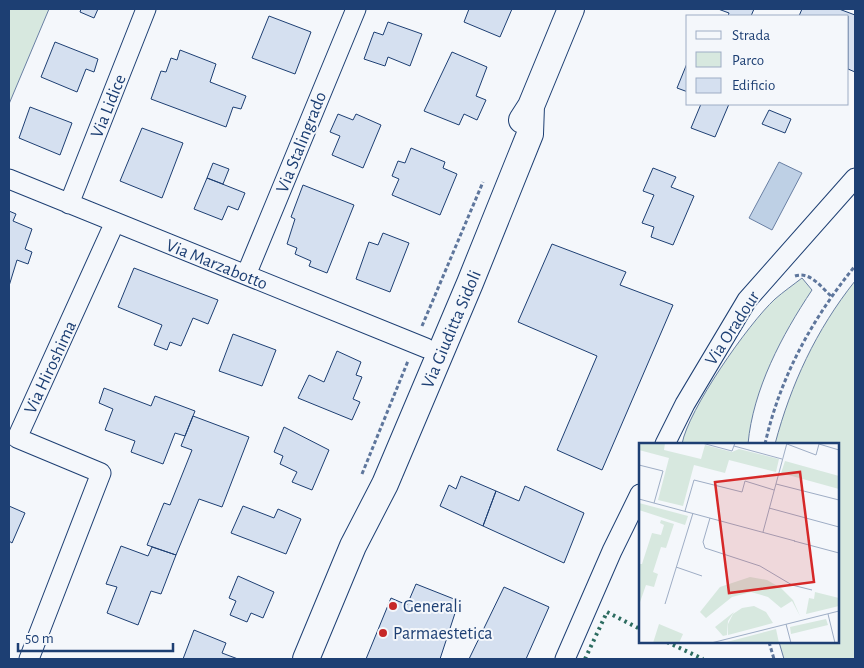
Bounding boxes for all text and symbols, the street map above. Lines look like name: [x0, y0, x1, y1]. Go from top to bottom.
legend: [686, 15, 849, 105]
text: Strada: [732, 28, 770, 43]
text: Parco: [732, 53, 764, 68]
street label: Via Lidice: [88, 72, 130, 141]
text: Edificio: [732, 78, 775, 93]
street label: Via Stalingrado: [273, 89, 330, 195]
street label: Via Marzabotto: [163, 236, 270, 293]
street label: Via Giuditta Sidoli: [419, 268, 485, 391]
street label: Via Oradour: [702, 288, 763, 369]
street label: Via Hiroshima: [22, 318, 80, 417]
inset map: [639, 443, 839, 643]
place label: Generali: [403, 598, 462, 616]
marker: Generali: [387, 600, 399, 612]
scale bar: [18, 620, 172, 652]
place label: Parmaestetica: [393, 625, 492, 643]
marker: Parmaestetica: [377, 627, 389, 639]
text: 50 m: [25, 631, 54, 646]

